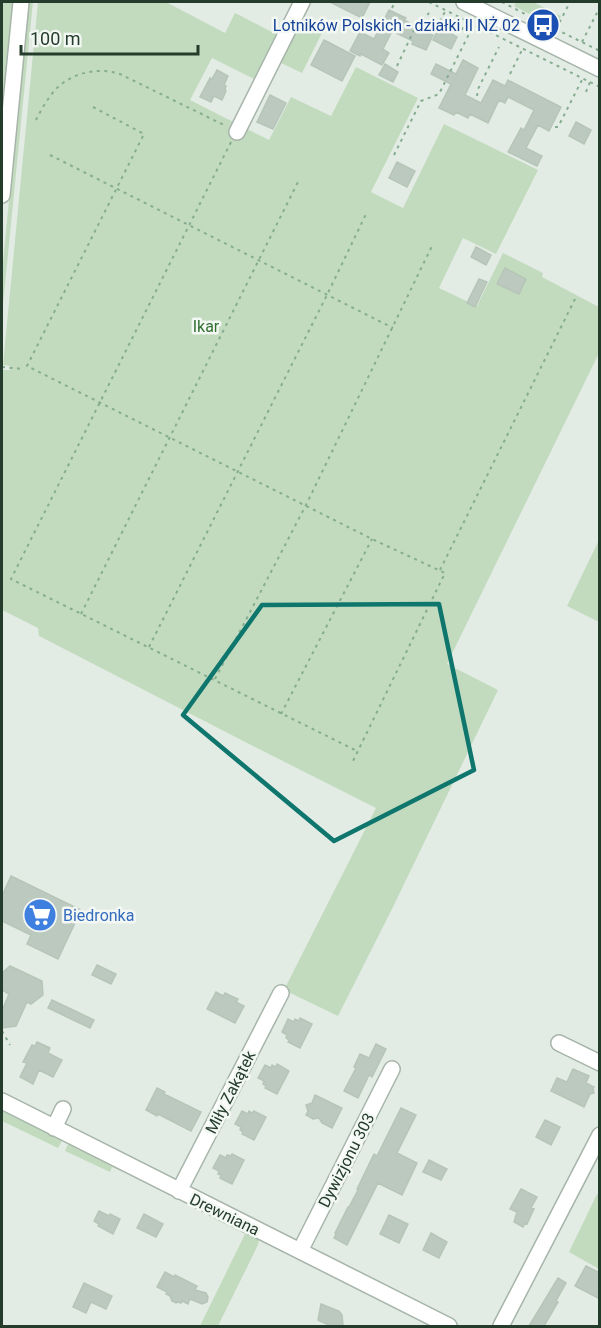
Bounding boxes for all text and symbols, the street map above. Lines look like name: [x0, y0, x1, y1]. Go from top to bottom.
bus stop icon: Lotników Polskich - działki II NŻ 02: [525, 7, 561, 43]
place label: Lotników Polskich - działki II NŻ 02: [273, 16, 520, 35]
scale bar: [21, 18, 198, 56]
text: 100 m: [30, 28, 81, 49]
park label: Ikar: [193, 317, 220, 336]
supermarket icon: Biedronka: [22, 897, 58, 933]
place label: Biedronka: [63, 906, 134, 925]
street label: Miły Zakątek: [201, 1047, 260, 1137]
street label: Dywizjonu 303: [314, 1110, 378, 1211]
street label: Drewniana: [187, 1189, 263, 1239]

